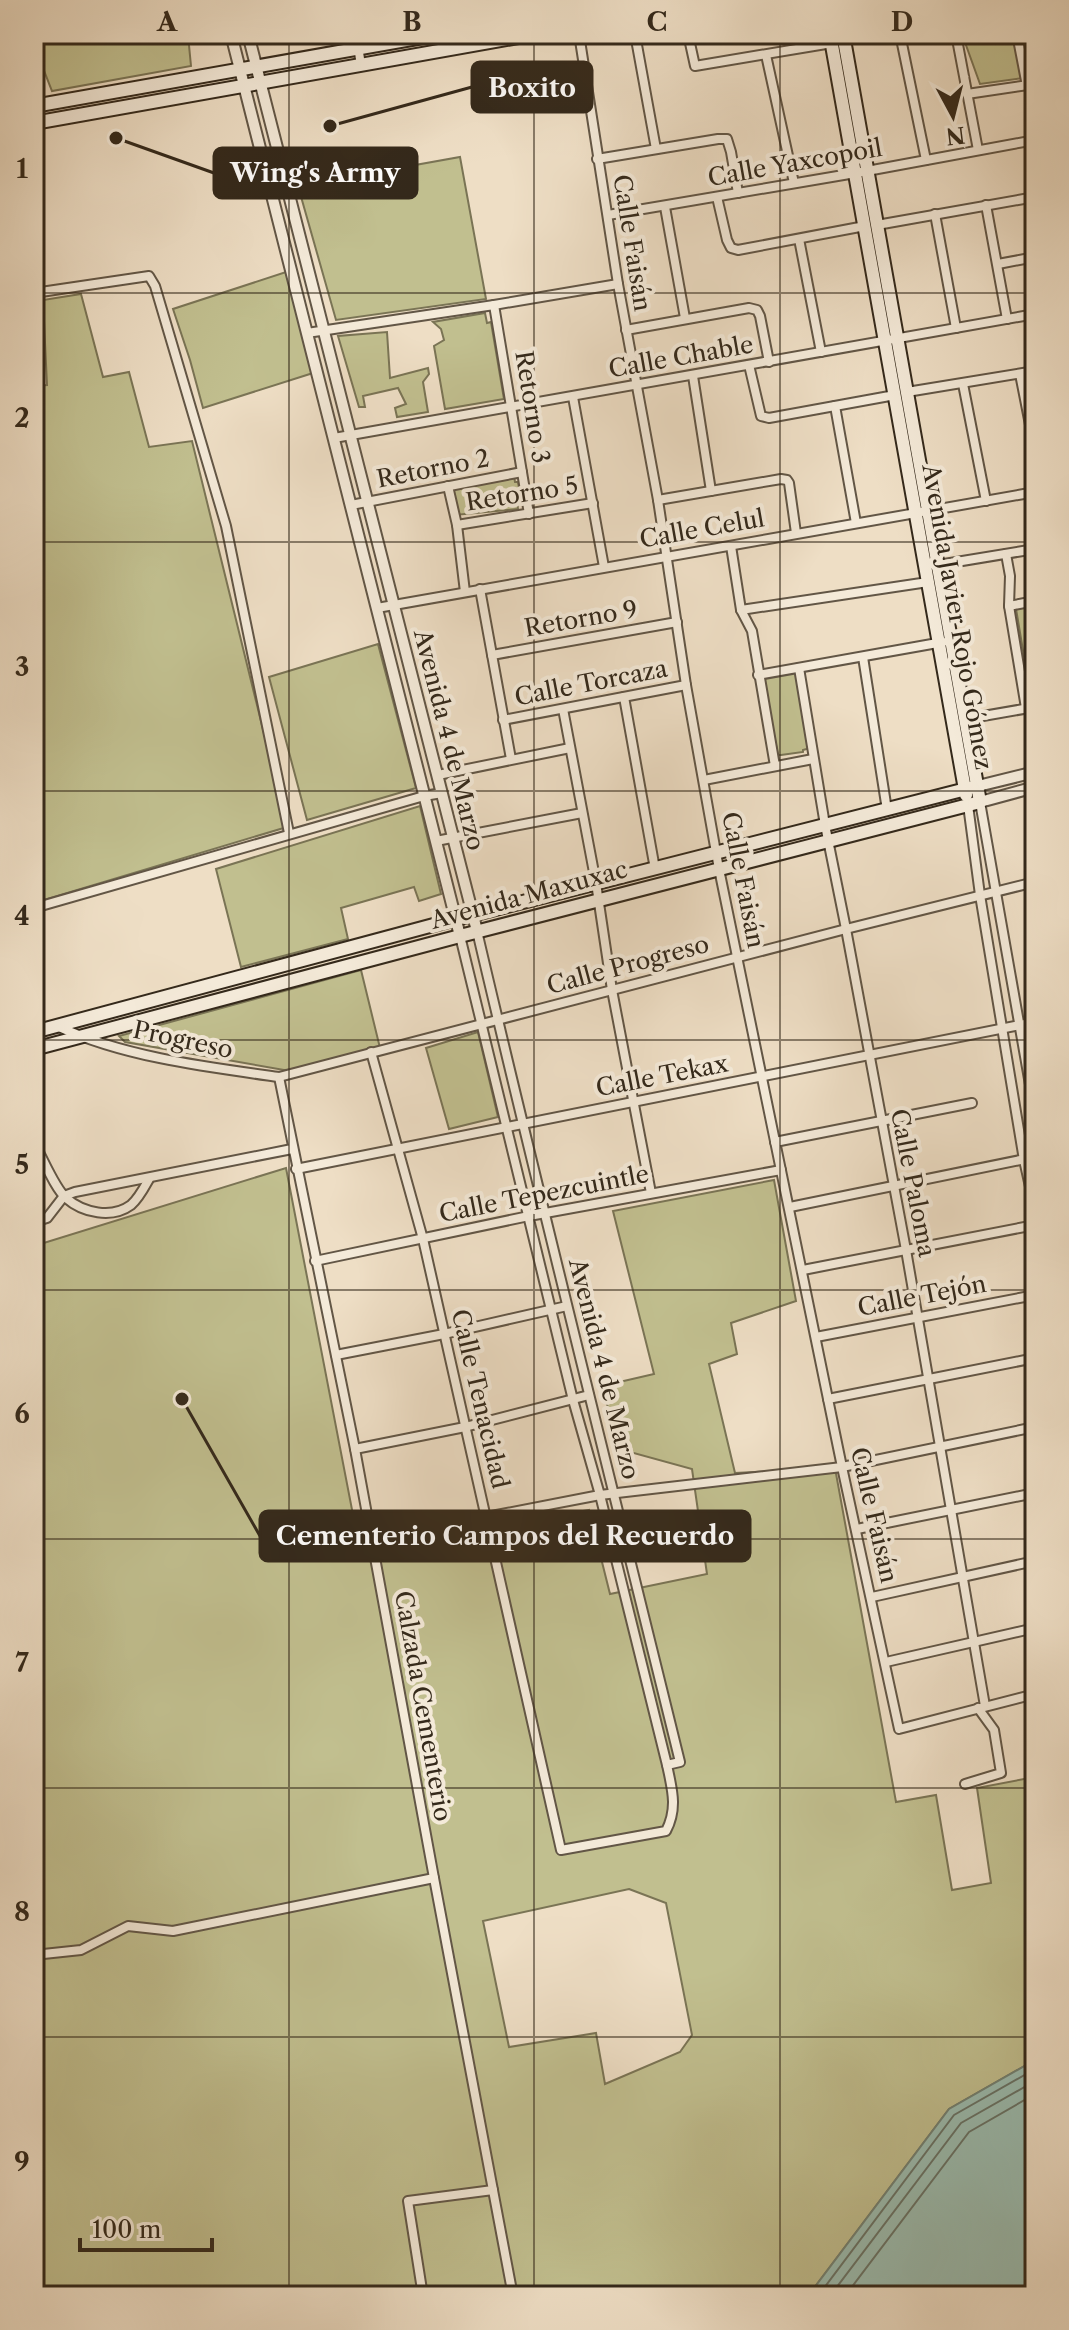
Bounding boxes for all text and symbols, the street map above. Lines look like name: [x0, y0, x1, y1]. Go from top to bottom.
text: A: [156, 6, 178, 38]
text: B: [402, 6, 422, 38]
text: C: [647, 6, 667, 38]
text: D: [891, 6, 913, 38]
callout: Boxito: [472, 62, 592, 112]
text: Boxito: [488, 72, 576, 104]
north arrow: [913, 76, 993, 156]
text: N: [944, 121, 967, 150]
street label: Calle Yaxcopoil: [706, 133, 884, 192]
callout: Wing's Army: [214, 148, 417, 198]
text: 1: [16, 153, 28, 185]
text: Wing's Army: [229, 157, 401, 189]
street label: Calle Faisán: [607, 172, 658, 313]
street label: Calle Chable: [606, 330, 756, 384]
street label: Retorno 3: [509, 349, 556, 465]
text: 2: [14, 402, 30, 434]
street label: Retorno 2: [374, 443, 492, 494]
street label: Avenida Javier Rojo Gómez: [916, 461, 999, 772]
street label: Retorno 5: [464, 470, 580, 517]
street label: Calle Celul: [637, 503, 767, 554]
street label: Retorno 9: [522, 594, 640, 643]
street label: Avenida 4 de Marzo: [408, 626, 491, 853]
text: 3: [15, 651, 29, 683]
street label: Calle Torcaza: [512, 653, 670, 712]
street label: Calle Faisán: [716, 809, 771, 950]
street label: Avenida Maxuxac: [426, 854, 630, 935]
text: 4: [14, 900, 30, 932]
street label: Calle Progreso: [544, 929, 712, 1000]
street label: Progreso: [130, 1015, 236, 1064]
street label: Calle Tekax: [593, 1049, 730, 1103]
street label: Calle Paloma: [885, 1106, 942, 1260]
text: 5: [15, 1149, 29, 1181]
street label: Calle Tepezcuintle: [437, 1159, 651, 1228]
street label: Avenida 4 de Marzo: [563, 1255, 646, 1482]
street label: Calle Tejón: [855, 1269, 989, 1322]
street label: Calle Tenacidad: [446, 1306, 515, 1492]
text: 6: [14, 1398, 30, 1430]
street label: Calle Faisán: [845, 1444, 904, 1585]
callout: Cementerio Campos del Recuerdo: [260, 1511, 750, 1561]
text: Cementerio Campos del Recuerdo: [276, 1520, 734, 1552]
street label: Calzada Cementerio: [389, 1588, 458, 1823]
text: 7: [15, 1647, 29, 1679]
text: 8: [14, 1896, 30, 1928]
text: 9: [14, 2146, 30, 2178]
scale bar: [80, 2202, 212, 2252]
text: 100 m: [92, 2215, 161, 2244]

